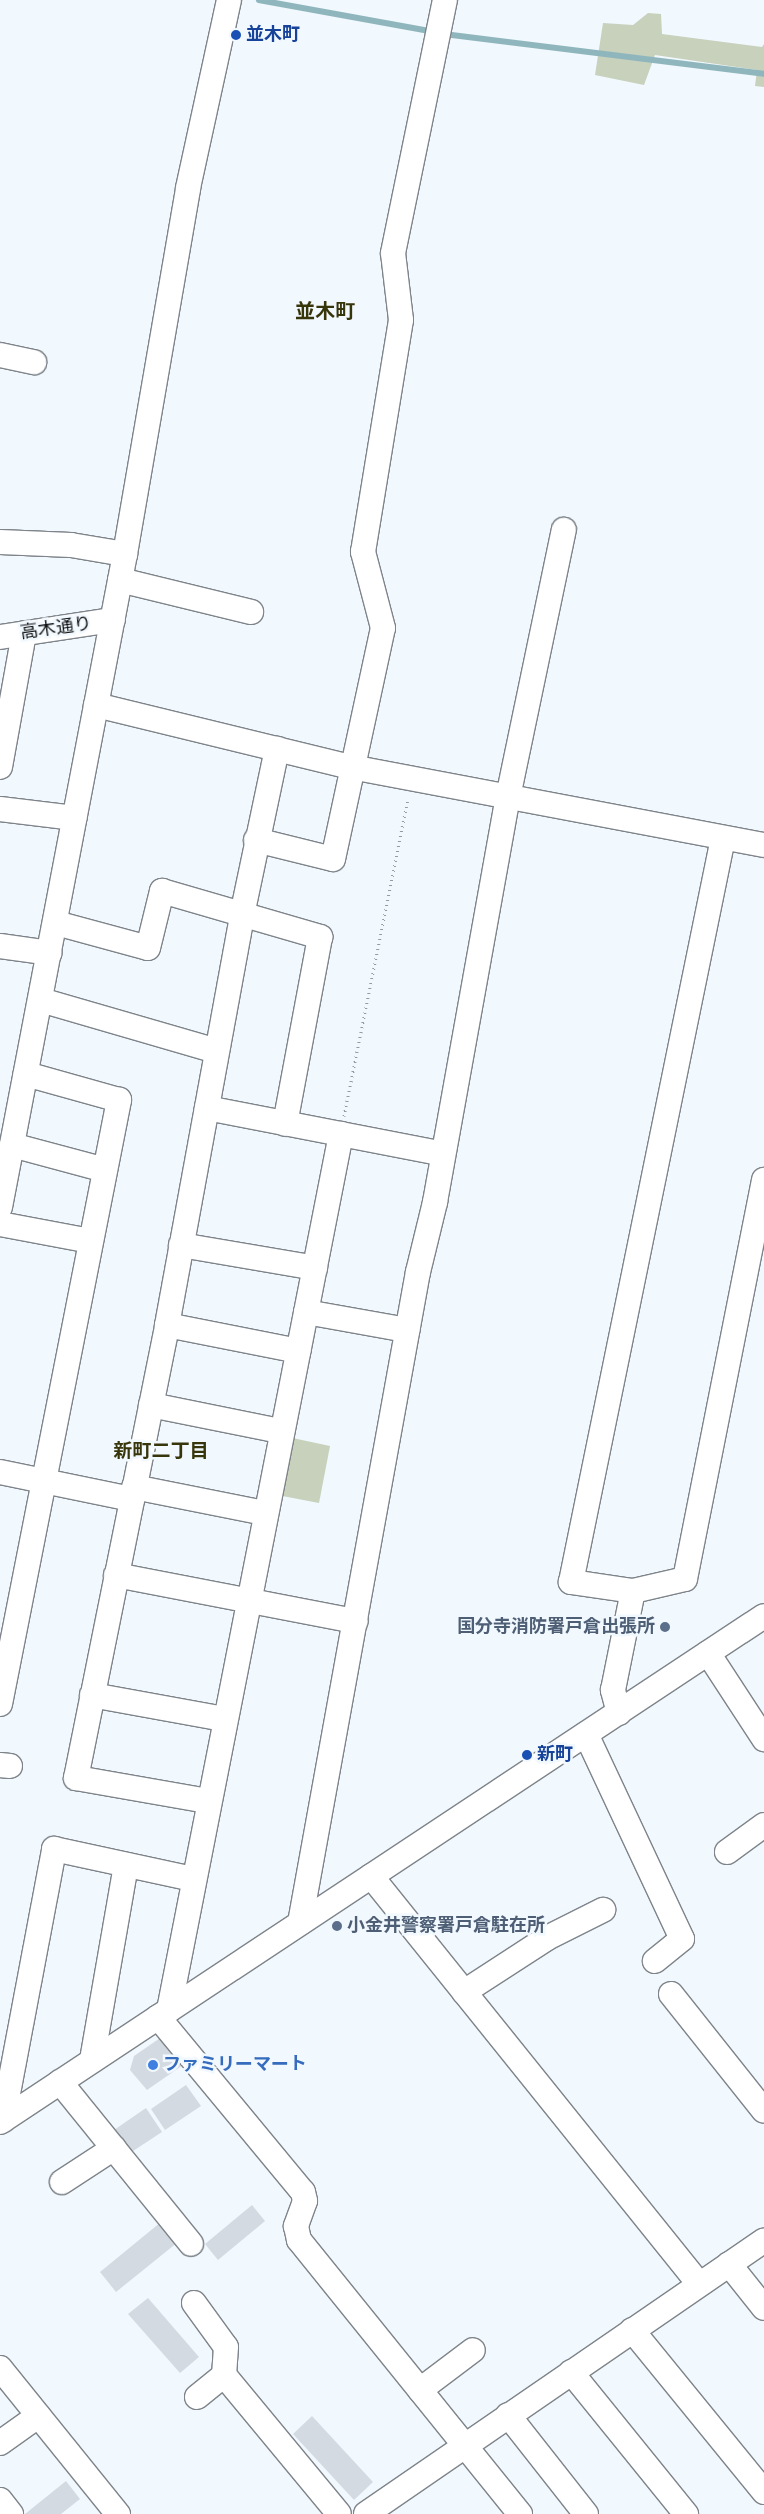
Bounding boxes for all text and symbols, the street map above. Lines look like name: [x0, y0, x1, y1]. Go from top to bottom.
place label: 並木町: [246, 24, 300, 46]
marker: 並木町: [230, 29, 242, 41]
district label: 並木町: [295, 300, 355, 324]
street label: 高木通り: [19, 613, 93, 645]
district label: 新町二丁目: [114, 1441, 208, 1463]
place label: 国分寺消防署戸倉出張所: [457, 1616, 655, 1638]
marker: 国分寺消防署戸倉出張所: [659, 1621, 671, 1633]
place label: 新町: [537, 1744, 573, 1766]
marker: 新町: [521, 1749, 533, 1761]
place label: 小金井警察署戸倉駐在所: [347, 1915, 545, 1937]
marker: 小金井警察署戸倉駐在所: [331, 1920, 343, 1932]
place label: ファミリーマート: [163, 2054, 307, 2076]
marker: ファミリーマート: [147, 2059, 159, 2071]

